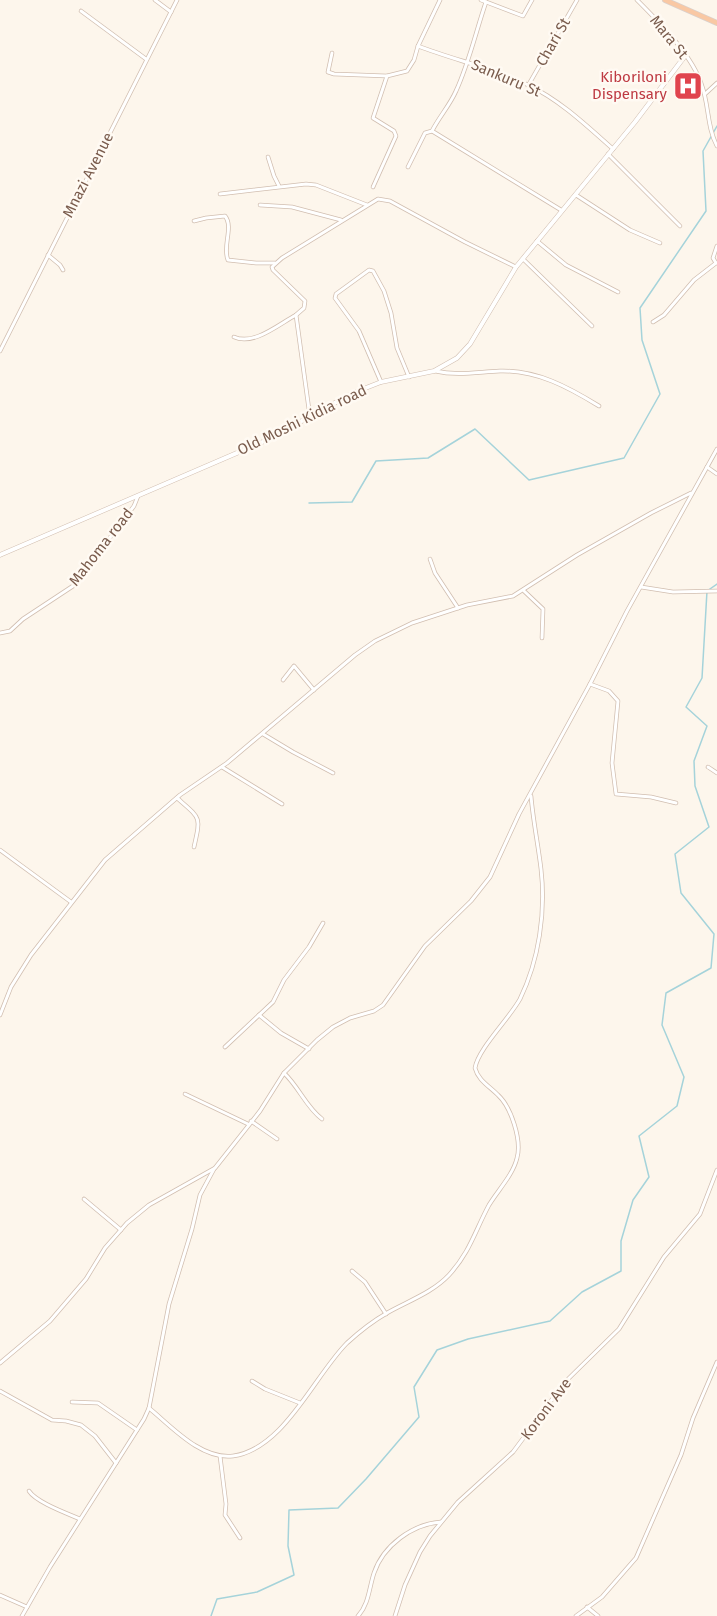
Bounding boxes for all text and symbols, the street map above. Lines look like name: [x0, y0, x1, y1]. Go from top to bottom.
street label: Mara St: [646, 12, 692, 63]
street label: Chari St: [532, 14, 574, 69]
street label: Sankuru St: [469, 55, 544, 101]
place label: Kiboriloni Dispensary: [592, 68, 668, 103]
hospital icon: Kiboriloni Dispensary: [672, 70, 704, 102]
street label: Mnazi Avenue: [59, 129, 117, 221]
street label: Old Moshi Kidia road: [234, 381, 370, 459]
street label: Mahoma road: [65, 505, 137, 589]
street label: Koroni Ave: [517, 1375, 575, 1443]

